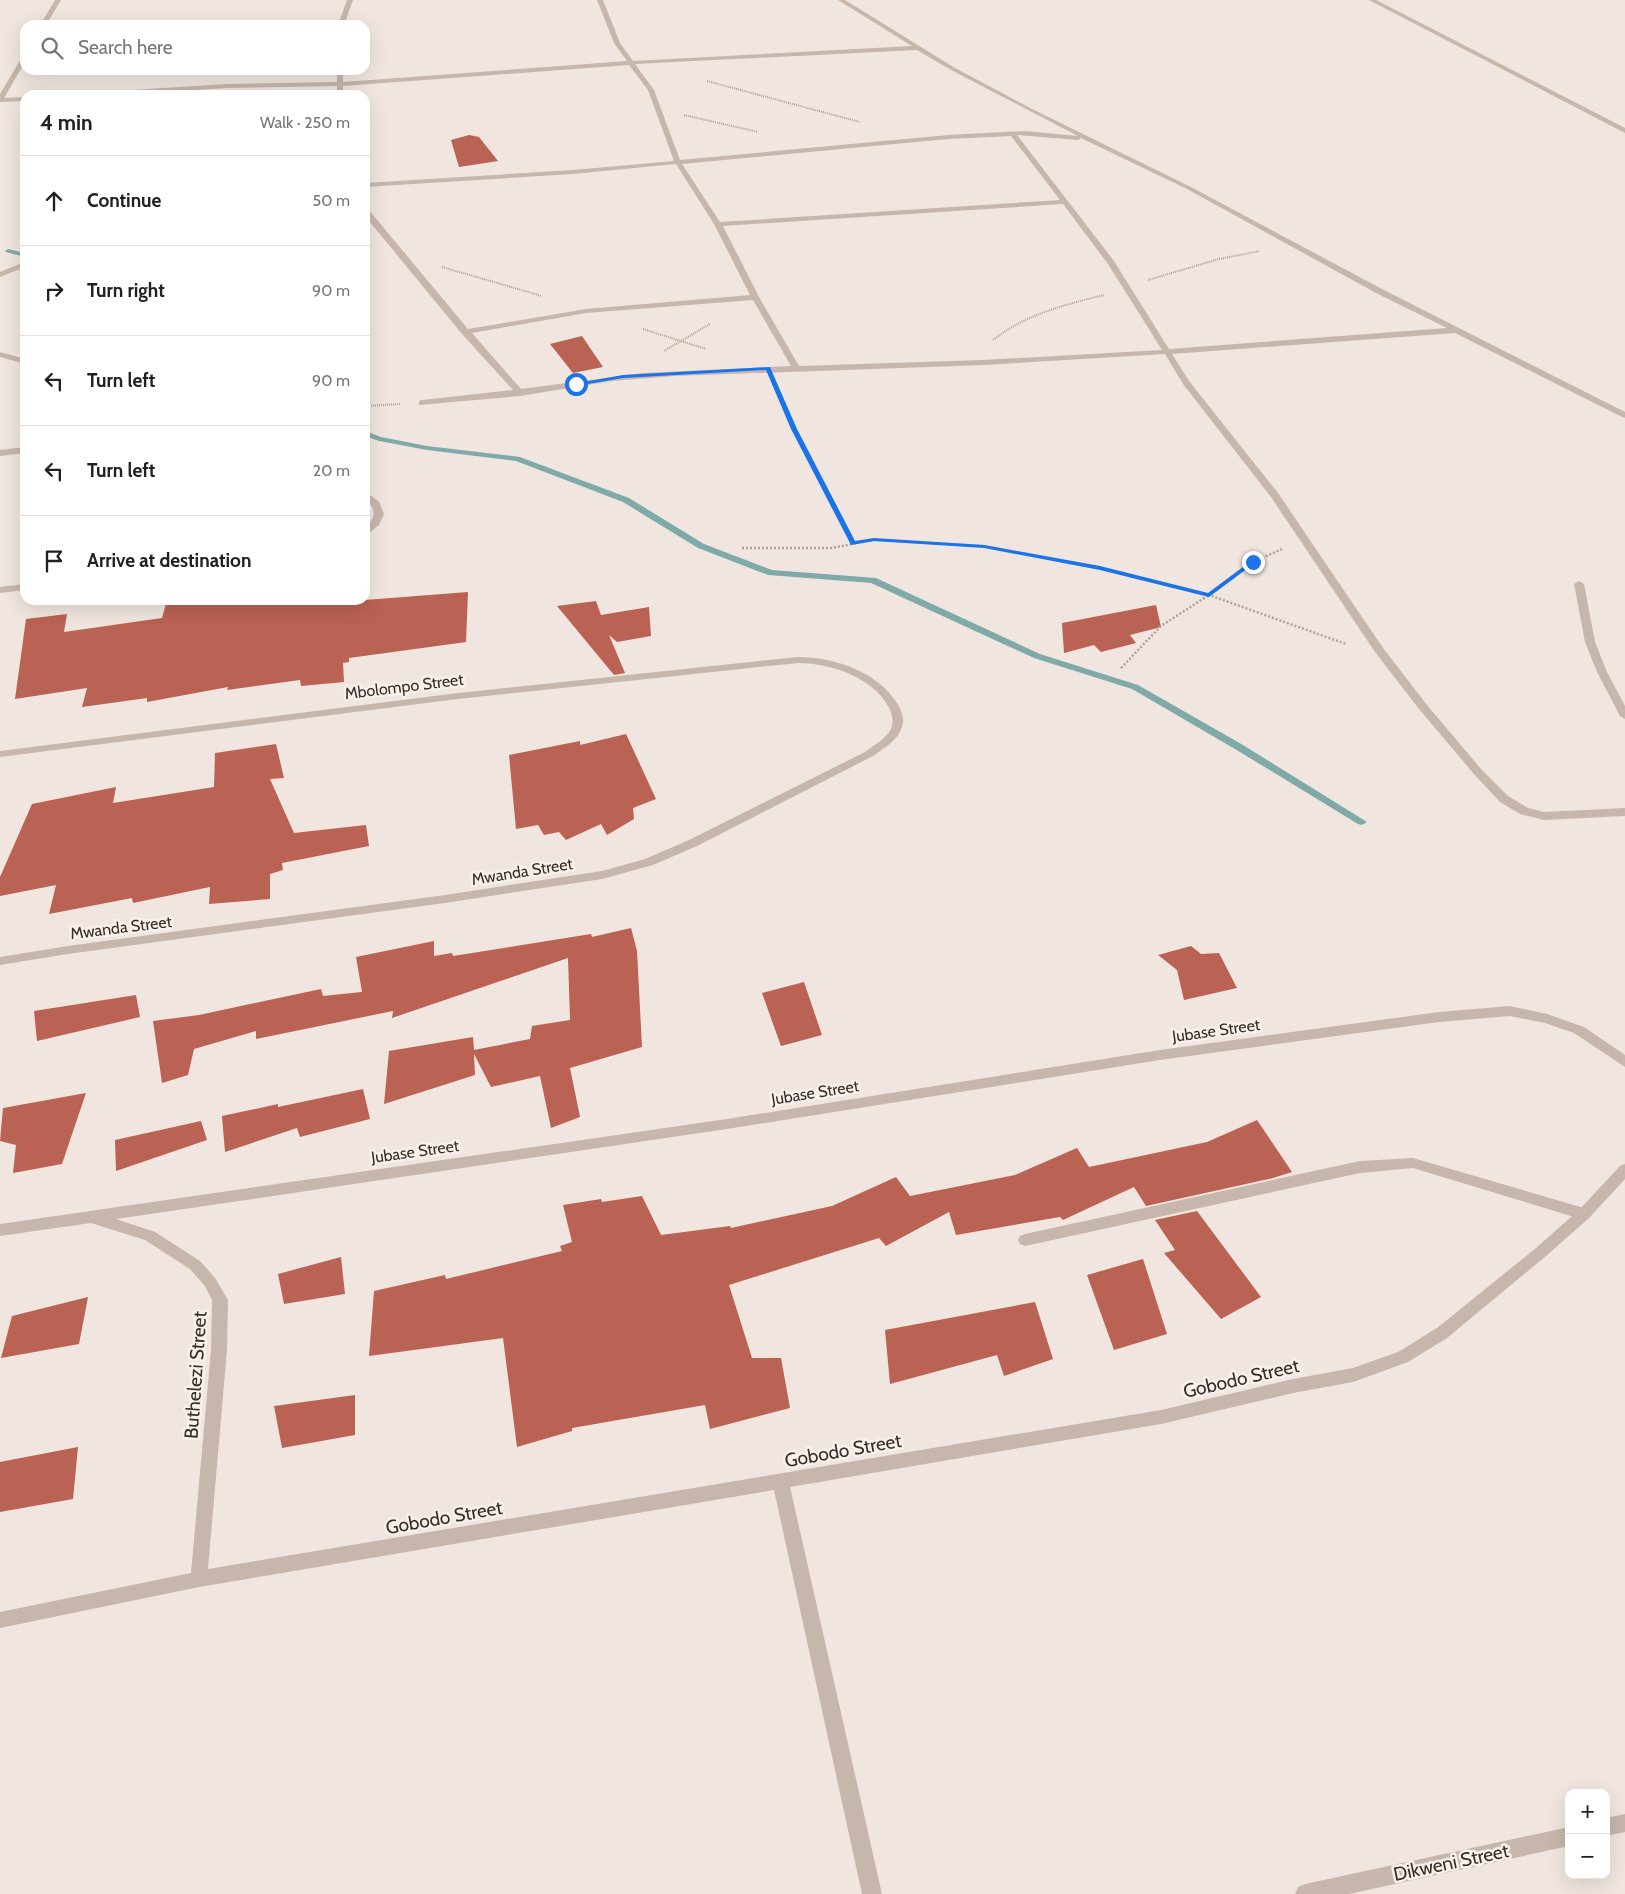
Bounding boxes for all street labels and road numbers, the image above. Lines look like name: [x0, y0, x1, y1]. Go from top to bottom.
street label: Mbolompo Street: [344, 670, 465, 703]
street label: Mwanda Street: [470, 854, 575, 889]
street label: Mwanda Street: [69, 912, 173, 943]
street label: Jubase Street: [1170, 1015, 1262, 1046]
street label: Jubase Street: [769, 1076, 861, 1109]
street label: Jubase Street: [369, 1136, 461, 1167]
street label: Buthelezi Street: [180, 1310, 211, 1440]
street label: Gobodo Street: [1181, 1354, 1302, 1403]
street label: Gobodo Street: [783, 1429, 904, 1472]
street label: Gobodo Street: [384, 1496, 505, 1539]
street label: Dikweni Street: [1391, 1839, 1511, 1886]

